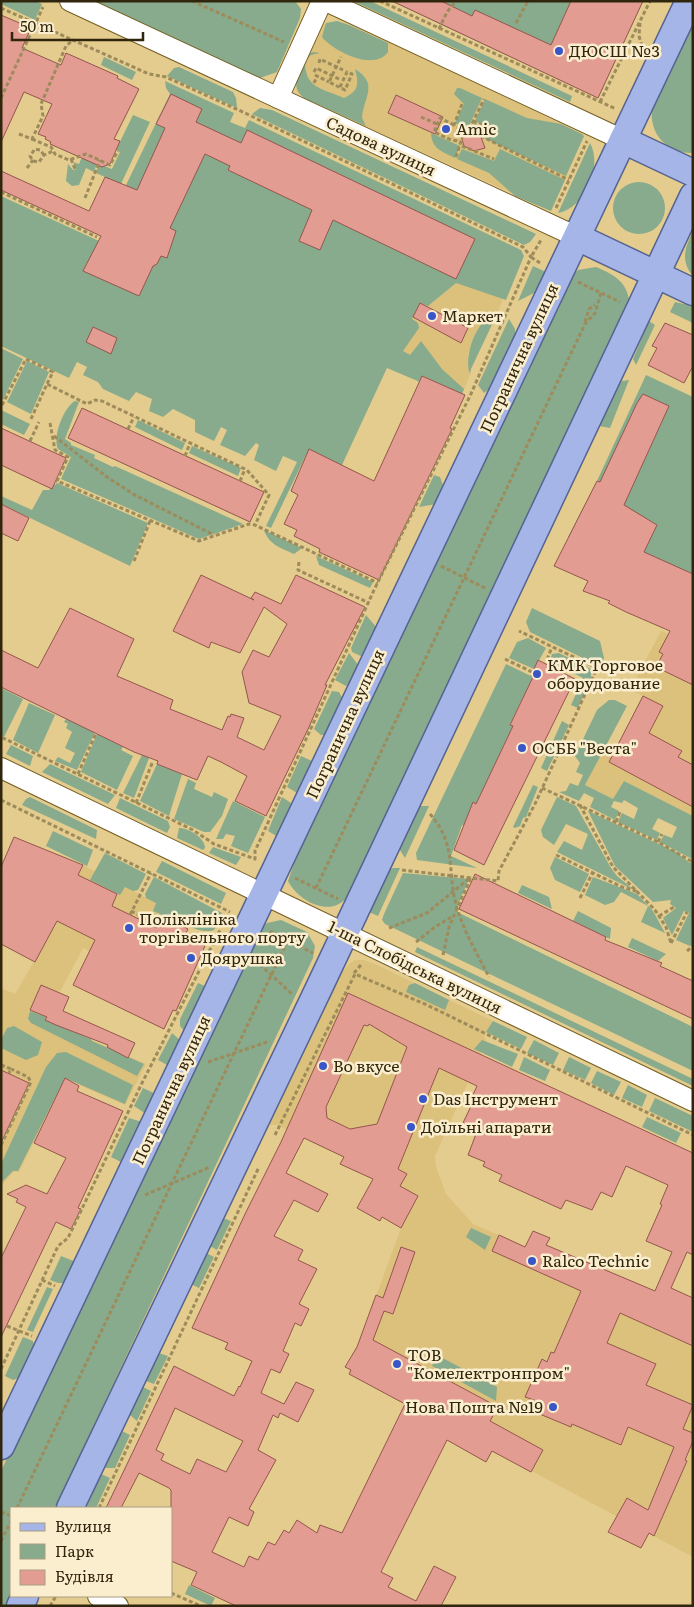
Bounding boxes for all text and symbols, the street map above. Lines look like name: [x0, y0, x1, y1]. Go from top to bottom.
scale bar: [12, 10, 144, 42]
text: 50 m: [20, 14, 54, 37]
place label: ДЮСШ №3: [569, 38, 660, 62]
marker: ДЮСШ №3: [553, 45, 565, 57]
street label: Садова вулиця: [323, 109, 440, 181]
place label: Amic: [456, 116, 496, 140]
marker: Amic: [440, 123, 452, 135]
street label: Погранична вулиця: [473, 279, 563, 436]
place label: Маркет: [442, 303, 503, 327]
marker: Маркет: [426, 310, 438, 322]
street label: Погранична вулиця: [299, 645, 389, 802]
place label: КМК Торговое оборудование: [547, 652, 663, 694]
marker: КМК Торговое оборудование: [531, 668, 543, 680]
place label: ОСББ "Веста": [532, 735, 637, 759]
marker: ОСББ "Веста": [516, 742, 528, 754]
place label: Поліклініка торгівельного порту: [139, 906, 306, 948]
street label: 1-ша Слобідська вулиця: [324, 914, 506, 1019]
marker: Поліклініка торгівельного порту: [123, 922, 135, 934]
place label: Доярушка: [201, 945, 284, 969]
marker: Доярушка: [185, 952, 197, 964]
street label: Погранична вулиця: [125, 1011, 215, 1168]
place label: Во вкусе: [333, 1053, 399, 1077]
marker: Во вкусе: [317, 1060, 329, 1072]
place label: Das Інструмент: [433, 1086, 558, 1110]
marker: Das Інструмент: [417, 1093, 429, 1105]
place label: Доїльні апарати: [421, 1114, 552, 1138]
marker: Доїльні апарати: [405, 1121, 417, 1133]
place label: Ralco Technic: [542, 1248, 649, 1272]
marker: Ralco Technic: [526, 1255, 538, 1267]
place label: ТОВ "Комелектронпром": [407, 1342, 570, 1384]
marker: ТОВ "Комелектронпром": [391, 1358, 403, 1370]
place label: Нова Пошта №19: [405, 1394, 543, 1418]
marker: Нова Пошта №19: [547, 1401, 559, 1413]
legend: [10, 1507, 172, 1597]
text: Вулиця: [55, 1514, 112, 1537]
text: Парк: [55, 1539, 94, 1562]
text: Будівля: [55, 1564, 114, 1587]

